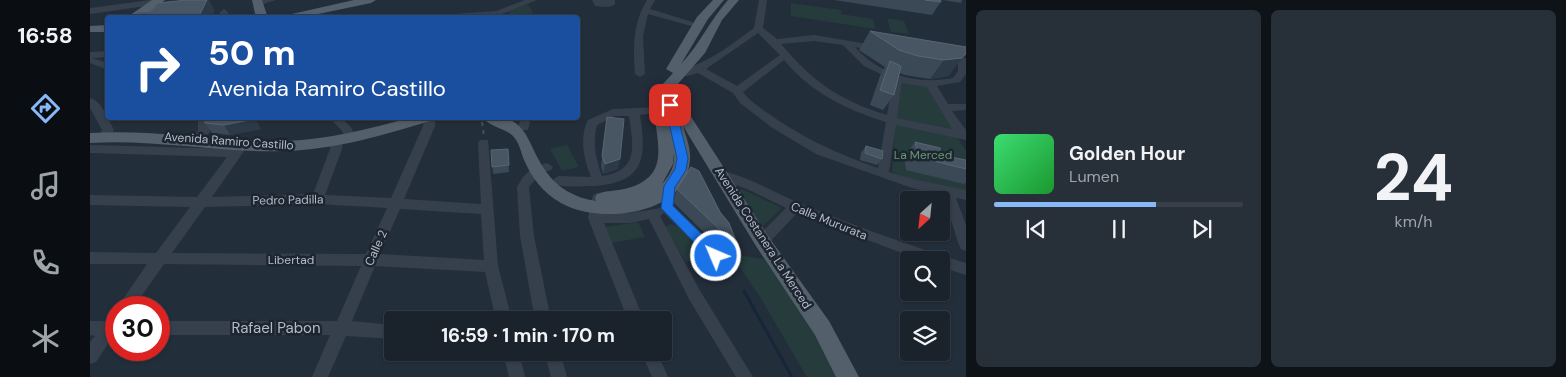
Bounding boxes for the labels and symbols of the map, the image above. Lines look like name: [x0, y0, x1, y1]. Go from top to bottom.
pin: [649, 84, 691, 126]
street label: Avenida Ramiro Castillo: [164, 128, 294, 154]
park label: La Merced: [894, 147, 952, 163]
street label: Avenida Costanera La Merced: [711, 164, 815, 312]
street label: Pedro Padilla: [252, 191, 324, 209]
north arrow: [900, 191, 950, 241]
street label: Calle Mururata: [789, 198, 869, 244]
street label: Calle 2: [361, 228, 391, 268]
position arrow: [689, 229, 741, 281]
street label: Libertad: [268, 252, 314, 268]
speed limit sign: 30: [105, 296, 170, 361]
street label: Rafael Pabon: [231, 318, 321, 338]

